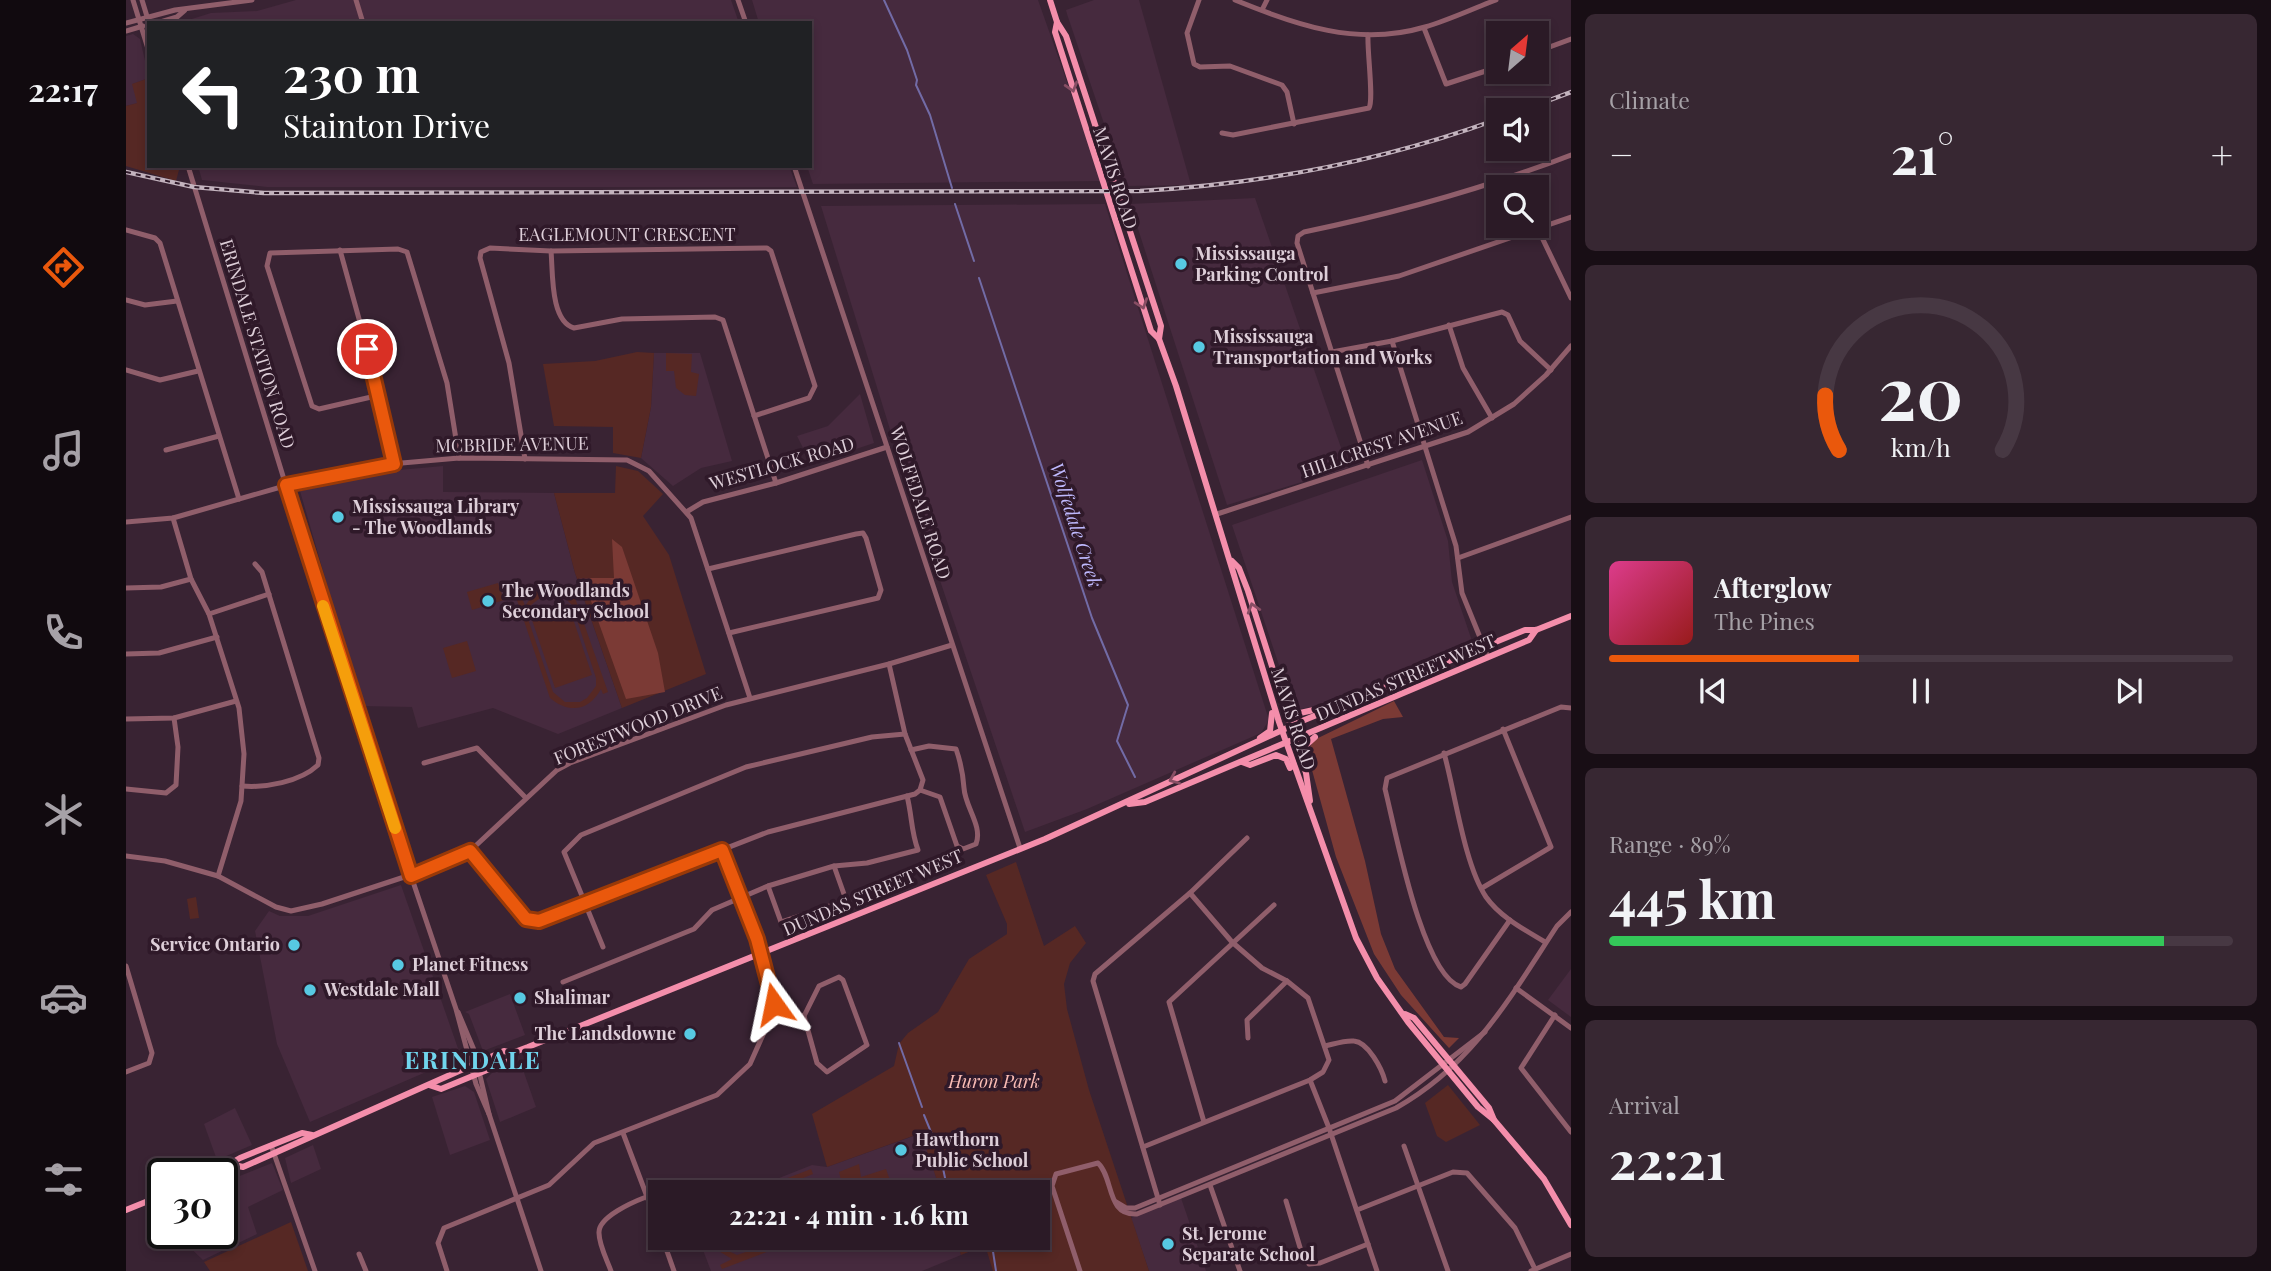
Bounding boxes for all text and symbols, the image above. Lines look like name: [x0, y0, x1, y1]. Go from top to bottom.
north arrow: [1486, 21, 1549, 84]
map controls: [1486, 21, 1549, 238]
text: 230 m: [283, 40, 420, 105]
icon: left: [168, 49, 259, 140]
text: 22:17: [28, 67, 98, 110]
one-way arrow: [1064, 81, 1079, 93]
text: Climate: [1609, 84, 1690, 115]
button: sound: [1486, 98, 1549, 161]
text: Stainton Drive: [283, 103, 490, 146]
text: 21°: [1891, 119, 1954, 188]
street label: MAVIS ROAD: [1088, 123, 1144, 232]
text: −: [1609, 128, 1634, 179]
text: +: [2211, 128, 2233, 179]
button: search: [1486, 175, 1549, 238]
street label: EAGLEMOUNT CRESCENT: [518, 222, 736, 246]
street label: ERINDALE STATION ROAD: [215, 236, 301, 451]
place label: Mississauga Parking Control: [1195, 241, 1329, 286]
icon: directions: [39, 243, 88, 292]
marker: Mississauga Parking Control: [1173, 256, 1189, 272]
one-way arrow: [1134, 297, 1148, 309]
pin: [337, 319, 397, 379]
place label: Mississauga Transportation and Works: [1213, 324, 1432, 369]
icon: arrive: [348, 330, 386, 368]
marker: Mississauga Transportation and Works: [1191, 339, 1207, 355]
text: 20: [1878, 342, 1964, 439]
street label: HILLCREST AVENUE: [1298, 405, 1465, 483]
street label: WOLFEDALE ROAD: [885, 422, 957, 582]
icon: music: [39, 426, 88, 475]
text: km/h: [1891, 430, 1951, 463]
street label: MCBRIDE AVENUE: [435, 431, 589, 457]
street label: WESTLOCK ROAD: [706, 431, 857, 495]
water label: Wolfedale Creek: [1045, 459, 1109, 591]
place label: Mississauga Library - The Woodlands: [352, 494, 520, 539]
marker: Mississauga Library - The Woodlands: [330, 509, 346, 525]
text: Afterglow: [1714, 570, 1832, 605]
place label: The Woodlands Secondary School: [502, 578, 650, 623]
marker: The Woodlands Secondary School: [480, 593, 496, 609]
one-way arrow: [1246, 602, 1261, 614]
text: The Pines: [1714, 605, 1815, 636]
icon: phone: [39, 608, 88, 657]
street label: DUNDAS STREET WEST: [1312, 628, 1499, 726]
street label: MAVIS ROAD: [1266, 664, 1322, 773]
icon: previous: [1694, 672, 1732, 710]
icon: pause: [1902, 672, 1940, 710]
icon: next: [2110, 672, 2148, 710]
street label: FORESTWOOD DRIVE: [550, 680, 725, 770]
one-way arrow: [1169, 771, 1181, 785]
icon: climate: [39, 790, 88, 839]
text: Range · 89%: [1609, 828, 1731, 859]
street label: DUNDAS STREET WEST: [779, 843, 966, 941]
text: 445 km: [1609, 863, 1776, 932]
place label: Service Ontario: [150, 932, 280, 956]
marker: Service Ontario: [286, 937, 302, 953]
place label: Planet Fitness: [412, 952, 528, 976]
marker: Planet Fitness: [390, 957, 406, 973]
position arrow: [737, 967, 811, 1041]
icon: car: [39, 973, 88, 1022]
place label: Westdale Mall: [323, 977, 440, 1001]
marker: Westdale Mall: [302, 982, 318, 998]
place label: Shalimar: [534, 985, 611, 1009]
marker: Shalimar: [512, 990, 528, 1006]
place label: The Landsdowne: [534, 1021, 676, 1045]
marker: The Landsdowne: [682, 1026, 698, 1042]
district label: ERINDALE: [404, 1043, 542, 1075]
park label: Huron Park: [947, 1069, 1040, 1093]
text: Arrival: [1609, 1089, 1680, 1120]
text: 22:21: [1609, 1124, 1726, 1193]
place label: Hawthorn Public School: [915, 1127, 1029, 1172]
marker: Hawthorn Public School: [893, 1142, 909, 1158]
icon: filters: [39, 1155, 88, 1204]
speed limit sign: 30: [147, 1158, 238, 1249]
text: 22:21 · 4 min · 1.6 km: [729, 1197, 969, 1232]
place label: St. Jerome Separate School: [1182, 1221, 1316, 1266]
marker: St. Jerome Separate School: [1160, 1236, 1176, 1252]

